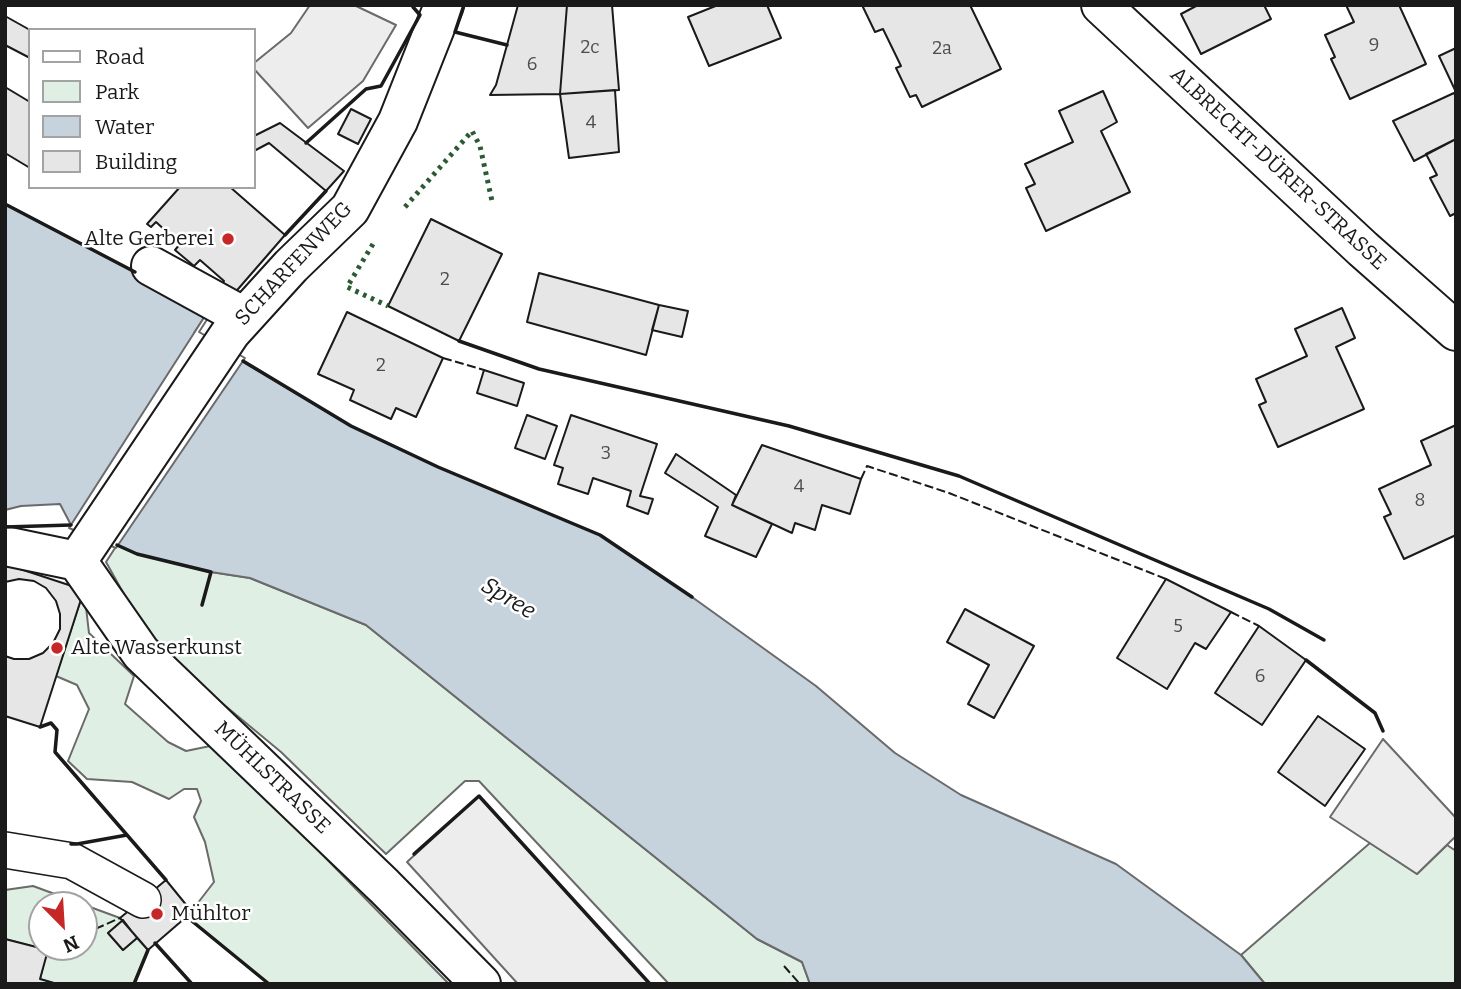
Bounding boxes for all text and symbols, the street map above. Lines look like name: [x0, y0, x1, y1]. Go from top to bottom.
legend: [28, 28, 256, 189]
house number: 9: [1369, 35, 1379, 57]
house number: 2c: [580, 37, 600, 59]
house number: 2a: [932, 38, 952, 60]
text: Road: [95, 44, 144, 70]
house number: 6: [527, 54, 537, 76]
street label: ALBRECHT-DÜRER-STRASSE: [1165, 62, 1391, 276]
text: Park: [95, 79, 139, 105]
house number: 4: [586, 112, 596, 134]
text: Water: [95, 114, 154, 140]
text: Building: [95, 149, 177, 175]
street label: SCHARFENWEG: [230, 197, 358, 331]
place label: Alte Gerberei: [84, 226, 214, 252]
marker: Alte Gerberei: [220, 231, 236, 247]
house number: 2: [440, 269, 450, 291]
house number: 2: [376, 355, 386, 377]
house number: 3: [601, 443, 611, 465]
house number: 4: [794, 476, 804, 498]
house number: 8: [1415, 490, 1425, 512]
water label: Spree: [476, 572, 540, 626]
house number: 5: [1173, 616, 1183, 638]
place label: Alte Wasserkunst: [71, 635, 242, 661]
marker: Alte Wasserkunst: [49, 640, 65, 656]
house number: 6: [1255, 666, 1265, 688]
street label: MÜHLSTRASSE: [209, 716, 335, 840]
north arrow: [28, 891, 98, 961]
place label: Mühltor: [171, 901, 251, 927]
marker: Mühltor: [149, 906, 165, 922]
text: N: [60, 930, 82, 957]

